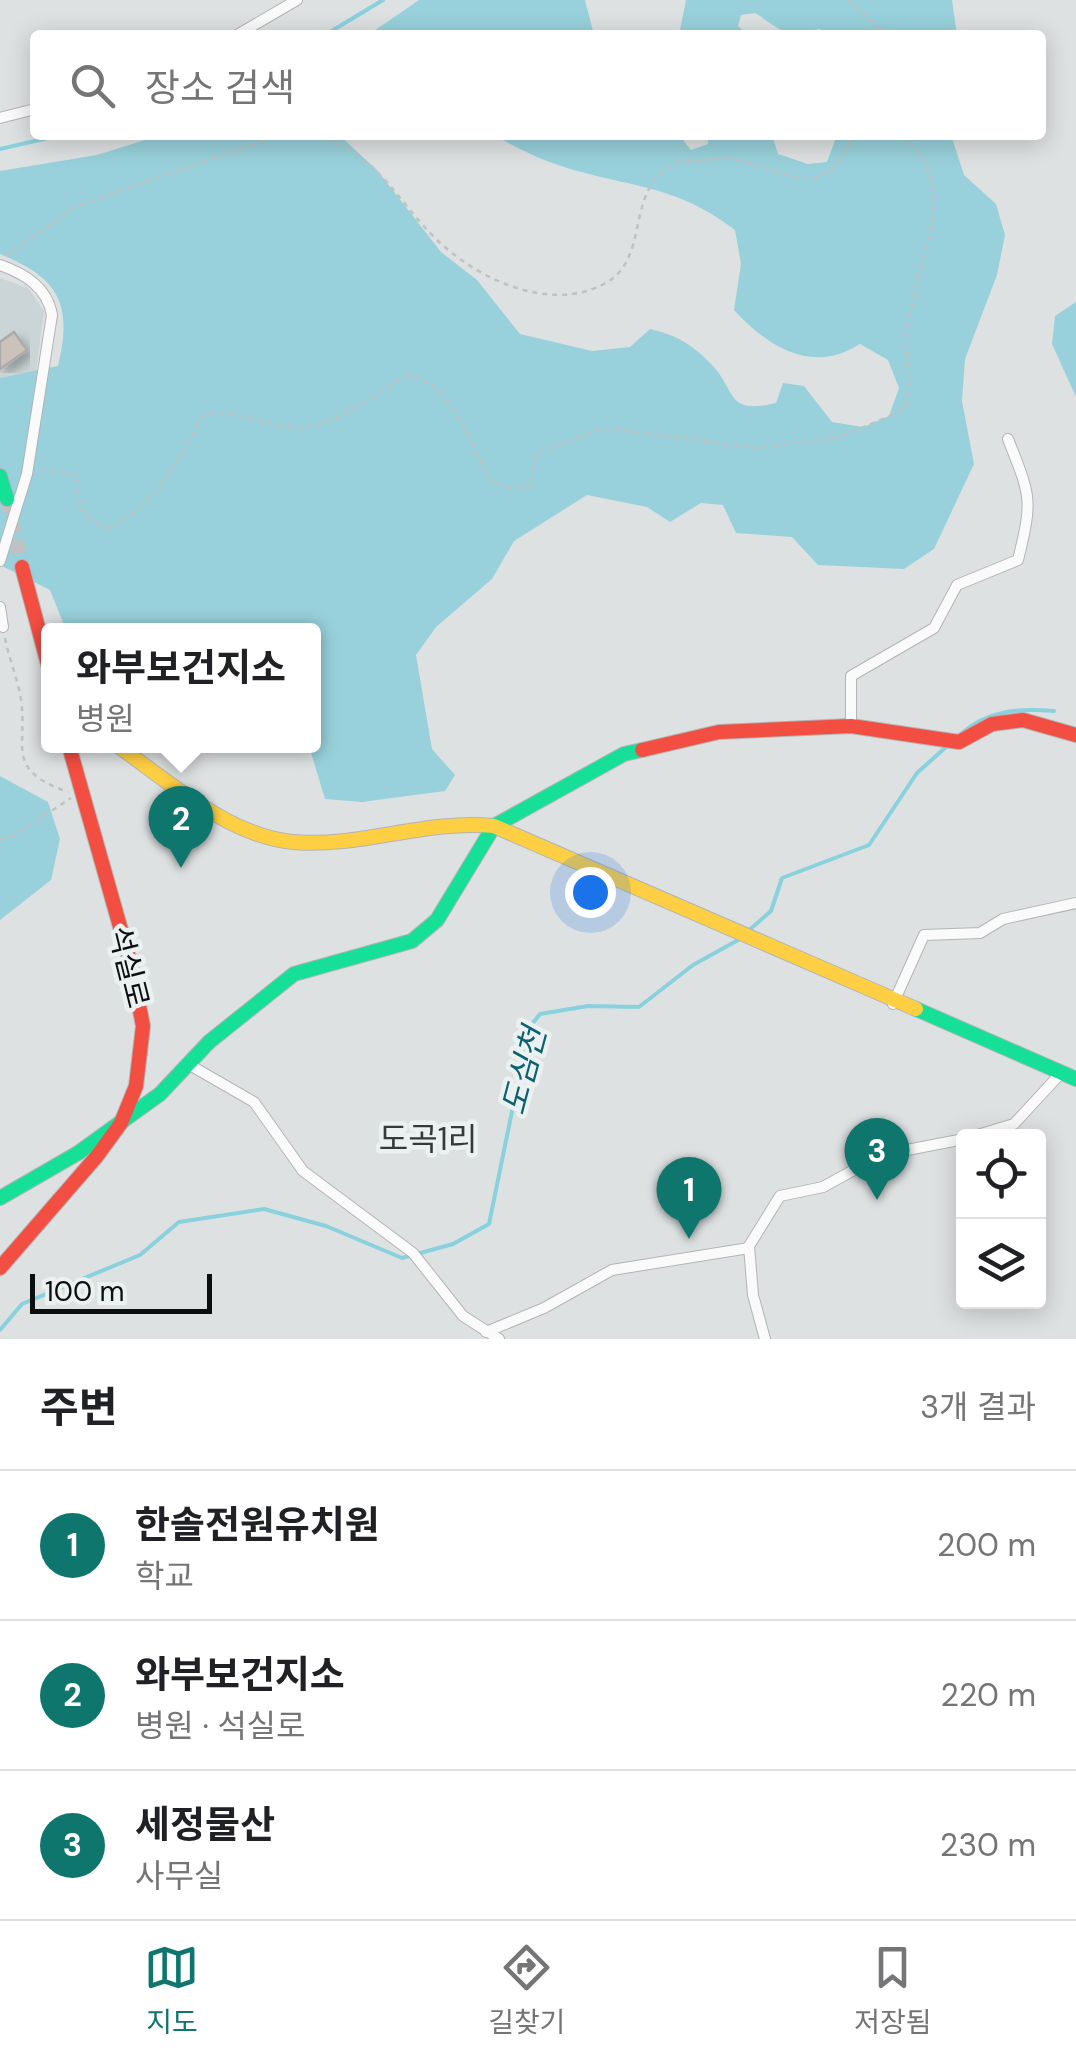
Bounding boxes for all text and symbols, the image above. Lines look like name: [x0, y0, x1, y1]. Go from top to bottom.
search box: [30, 30, 1046, 140]
icon: search: [65, 58, 120, 113]
text: 장소 검색: [145, 63, 295, 113]
popup: [41, 623, 321, 753]
text: 와부보건지소: [76, 643, 286, 693]
text: 병원: [76, 698, 135, 740]
pin: 2: [148, 786, 214, 868]
your location: [565, 867, 616, 918]
street label: 석실로: [100, 922, 158, 1012]
water label: 도심천: [492, 1019, 557, 1119]
district label: 도곡1리: [379, 1118, 477, 1160]
pin: 3: [844, 1118, 910, 1200]
map controls: [956, 1129, 1046, 1309]
button: locate: [956, 1129, 1046, 1219]
pin: 1: [656, 1156, 722, 1239]
button: layers: [956, 1219, 1046, 1309]
scale bar: [30, 1269, 212, 1314]
text: 100 m: [45, 1273, 124, 1310]
text: 주변: [40, 1380, 117, 1435]
text: 3개 결과: [920, 1386, 1036, 1428]
text: 한솔전원유치원: [135, 1500, 380, 1550]
text: 1: [67, 1524, 78, 1566]
text: 200 m: [937, 1524, 1036, 1566]
text: 학교: [135, 1555, 194, 1597]
text: 와부보건지소: [135, 1650, 345, 1700]
text: 2: [63, 1674, 82, 1716]
text: 220 m: [941, 1674, 1036, 1716]
text: 병원 · 석실로: [135, 1705, 306, 1747]
text: 세정물산: [135, 1800, 275, 1850]
text: 3: [63, 1824, 82, 1866]
text: 230 m: [940, 1824, 1036, 1866]
text: 사무실: [135, 1855, 223, 1897]
tab: 지도: [144, 1940, 199, 2041]
tab: 길찾기: [488, 1940, 566, 2041]
tab: 저장됨: [854, 1940, 932, 2041]

